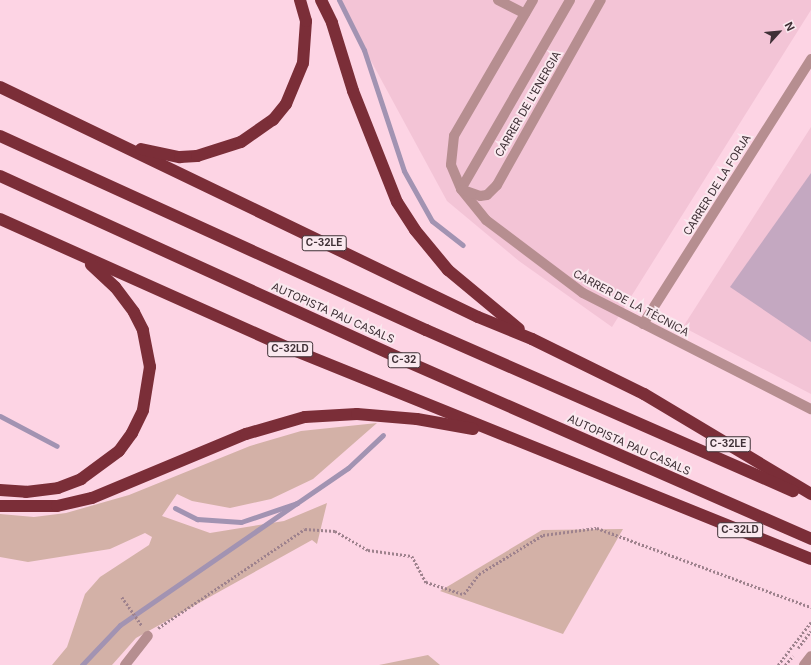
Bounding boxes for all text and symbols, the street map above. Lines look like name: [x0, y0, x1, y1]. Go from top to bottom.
north arrow: [759, 12, 799, 52]
text: N: [782, 20, 798, 33]
street label: CARRER DE L'ENERGIA: [492, 49, 564, 159]
street label: CARRER DE LA FORJA: [681, 132, 753, 238]
road number: C-32LE: [301, 235, 347, 251]
street label: CARRER DE LA TÈCNICA: [571, 267, 691, 339]
street label: AUTOPISTA PAU CASALS: [270, 280, 396, 346]
road number: C-32LD: [267, 341, 313, 357]
road number: C-32: [387, 352, 421, 368]
street label: AUTOPISTA PAU CASALS: [566, 412, 692, 478]
road number: C-32LE: [705, 436, 751, 452]
road number: C-32LD: [717, 522, 763, 538]

